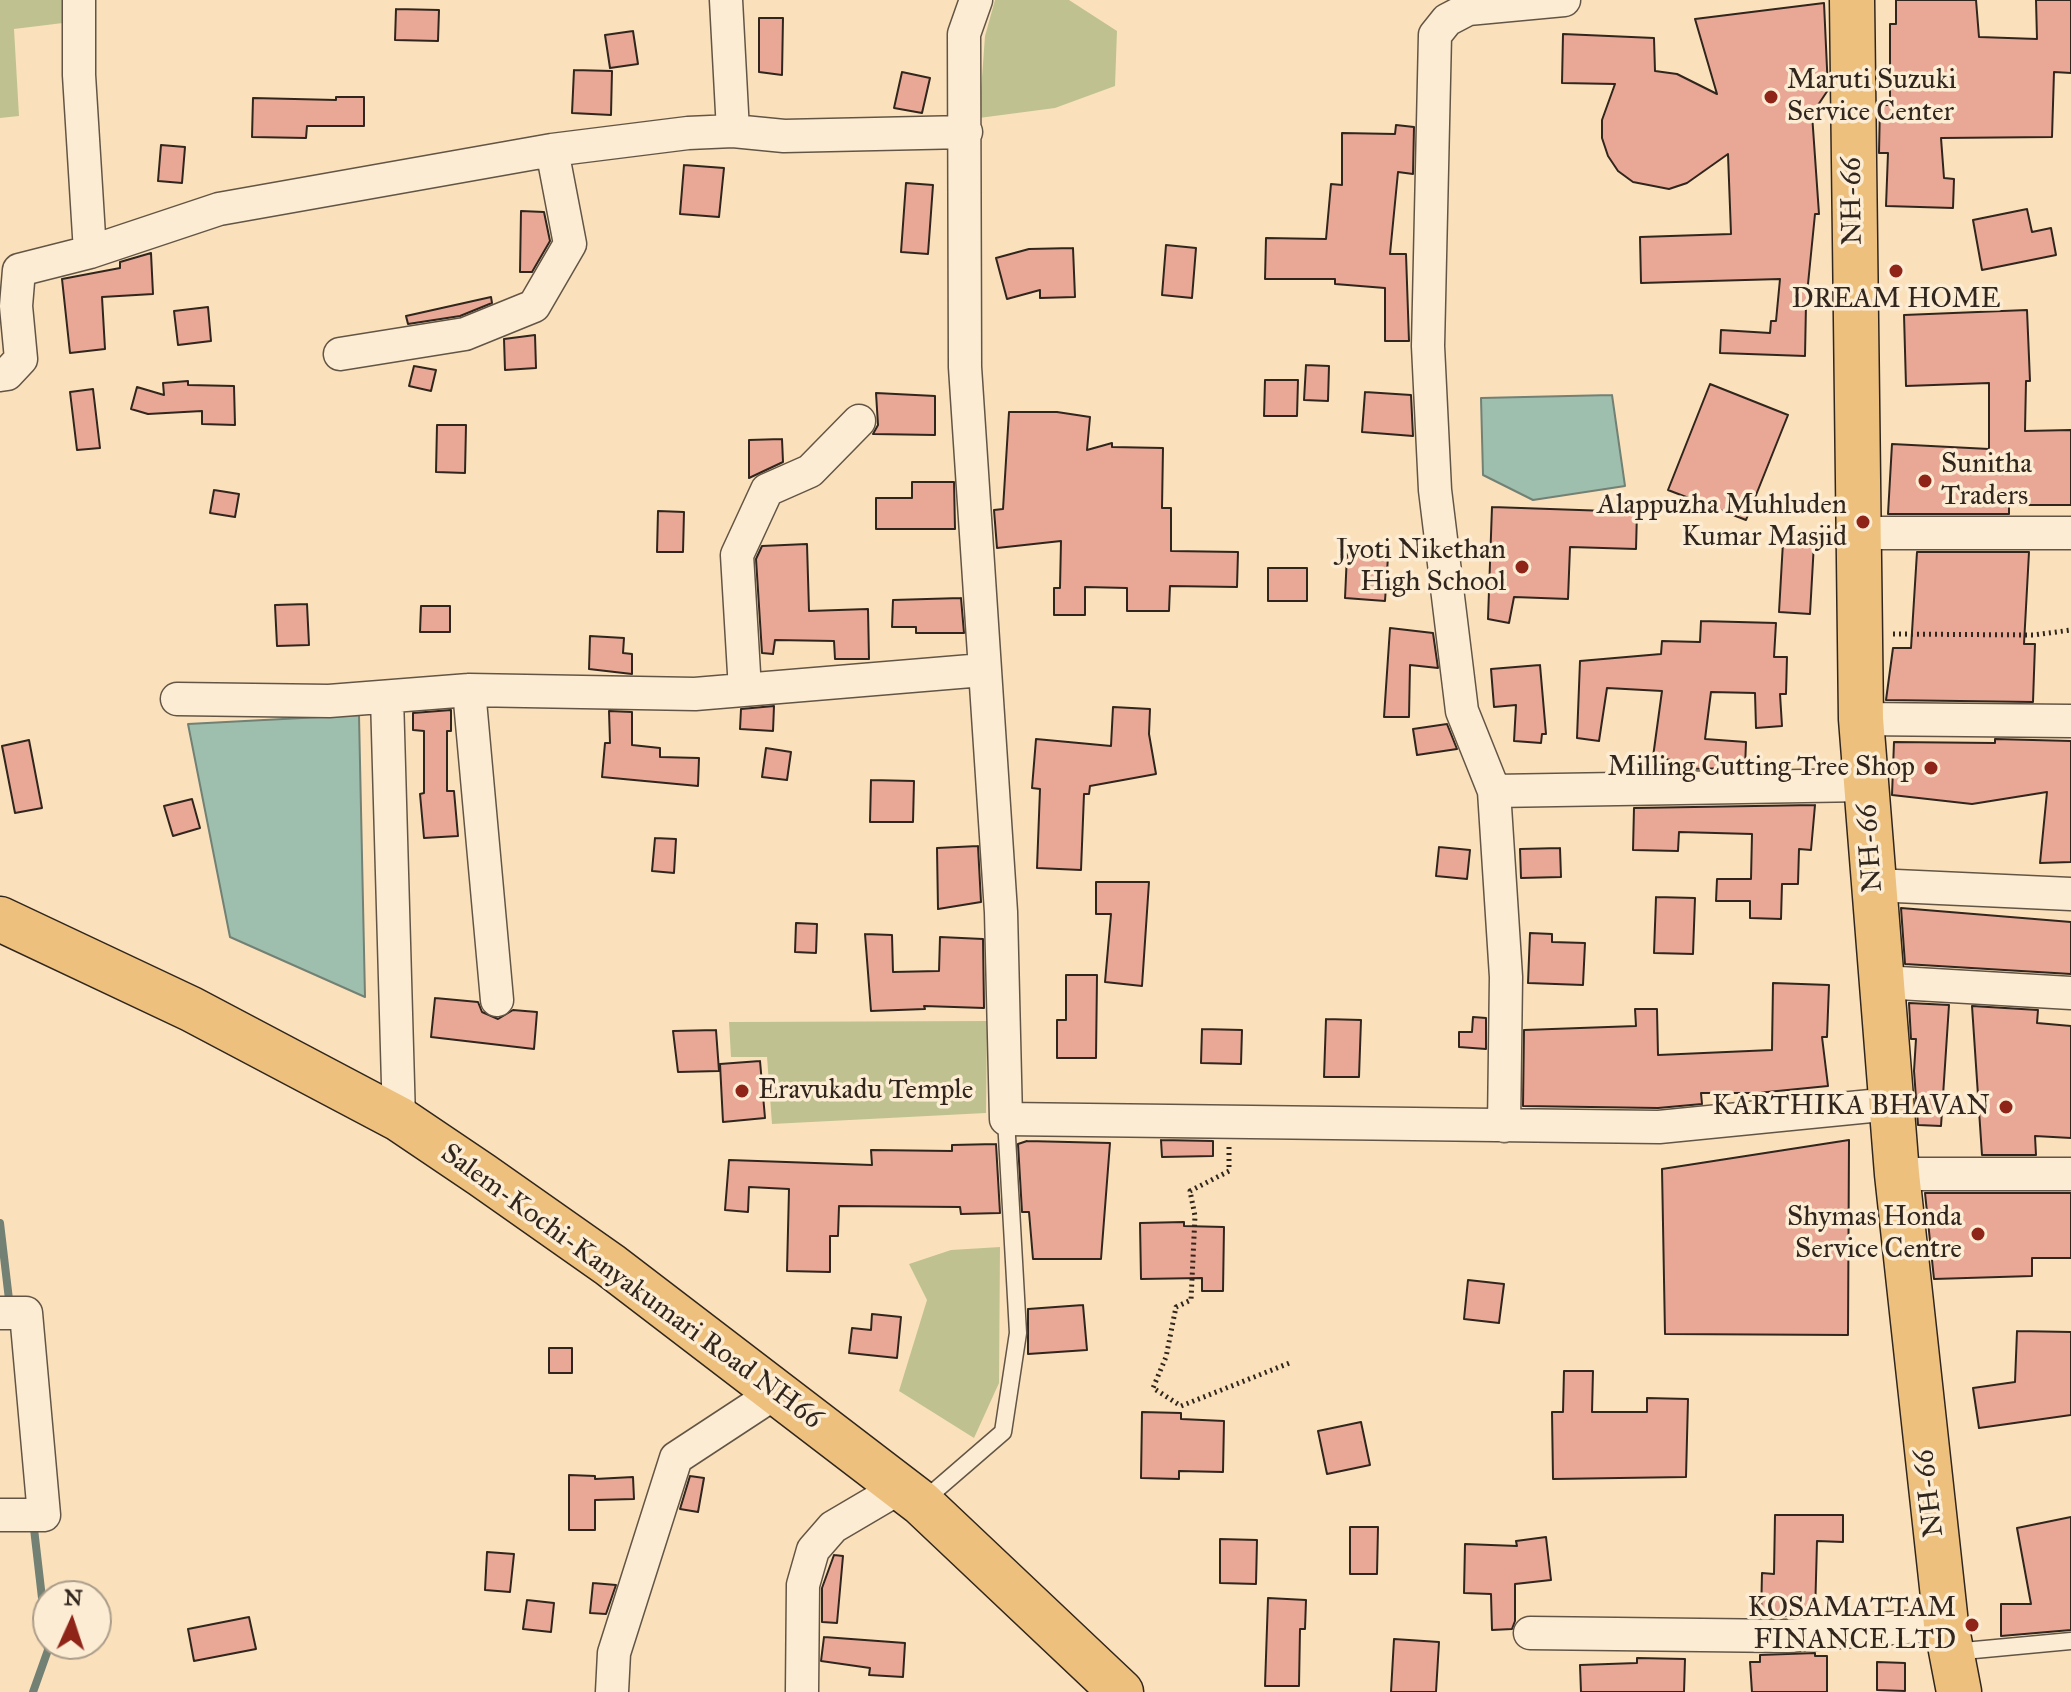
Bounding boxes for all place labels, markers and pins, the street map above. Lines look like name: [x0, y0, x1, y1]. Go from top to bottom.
place label: Maruti Suzuki Service Center: [1787, 64, 1956, 130]
marker: Maruti Suzuki Service Center: [1762, 88, 1780, 106]
marker: DREAM HOME: [1887, 262, 1905, 280]
place label: DREAM HOME: [1791, 283, 2001, 317]
place label: Sunitha Traders: [1941, 448, 2032, 514]
marker: Sunitha Traders: [1916, 472, 1934, 490]
place label: Alappuzha Muhluden Kumar Masjid: [1597, 489, 1847, 555]
marker: Alappuzha Muhluden Kumar Masjid: [1854, 513, 1872, 531]
place label: Jyoti Nikethan High School: [1336, 534, 1506, 600]
marker: Jyoti Nikethan High School: [1513, 558, 1531, 576]
place label: Milling Cutting Tree Shop: [1608, 751, 1915, 785]
marker: Milling Cutting Tree Shop: [1922, 759, 1940, 777]
place label: Eravukadu Temple: [758, 1074, 974, 1108]
marker: Eravukadu Temple: [733, 1082, 751, 1100]
place label: KARTHIKA BHAVAN: [1712, 1090, 1990, 1124]
marker: KARTHIKA BHAVAN: [1997, 1098, 2015, 1116]
place label: Shymas Honda Service Centre: [1787, 1201, 1962, 1267]
marker: Shymas Honda Service Centre: [1969, 1225, 1987, 1243]
place label: KOSAMATTAM FINANCE LTD: [1748, 1592, 1956, 1658]
marker: KOSAMATTAM FINANCE LTD: [1963, 1616, 1981, 1634]

